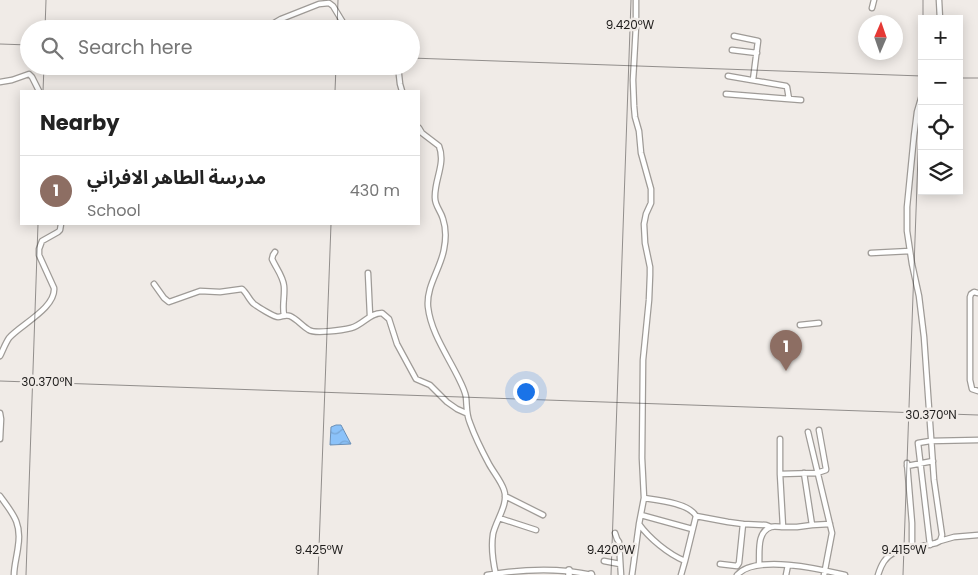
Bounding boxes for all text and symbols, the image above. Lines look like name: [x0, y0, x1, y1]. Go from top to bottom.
north arrow: [858, 15, 903, 60]
map controls: [918, 15, 963, 195]
button: +: [918, 15, 963, 60]
text: 9.420°W: [606, 16, 655, 33]
search box: [20, 20, 420, 75]
icon: search: [38, 34, 66, 62]
text: Search here: [78, 34, 192, 61]
button: −: [918, 60, 963, 105]
button: locate: [918, 105, 963, 150]
text: Nearby: [40, 108, 120, 137]
button: layers: [918, 150, 963, 195]
text: مدرسة الطاهر الافراني: [87, 164, 266, 191]
text: 1: [53, 179, 59, 202]
text: 430 m: [350, 179, 400, 202]
text: School: [87, 199, 141, 222]
pin: 1: [770, 330, 802, 371]
text: 30.370°N: [21, 373, 73, 390]
your location: [513, 379, 539, 405]
text: 30.370°N: [905, 406, 957, 423]
text: 9.425°W: [295, 541, 344, 558]
text: 9.420°W: [587, 541, 636, 558]
text: 9.415°W: [881, 541, 927, 558]

